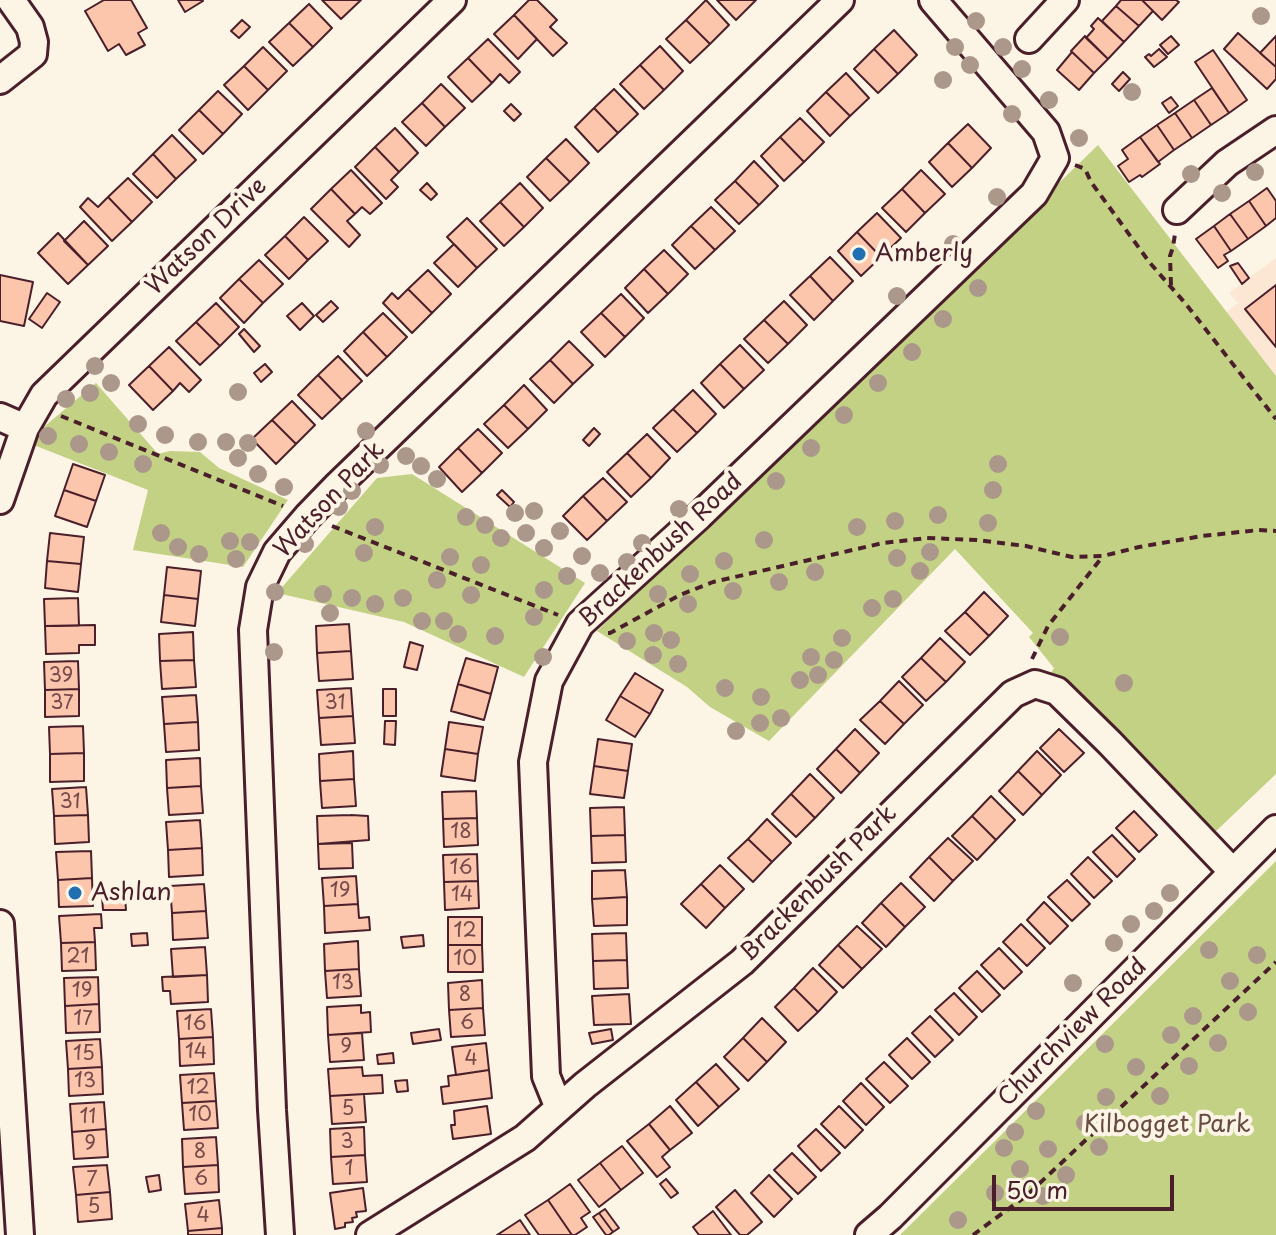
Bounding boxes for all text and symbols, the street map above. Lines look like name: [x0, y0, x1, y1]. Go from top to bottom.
street label: Watson Drive: [141, 172, 273, 302]
place label: Amberly: [875, 240, 973, 268]
marker: Amberly: [850, 245, 868, 263]
street label: Watson Park: [269, 436, 391, 564]
street label: Brackenbush Road: [573, 468, 749, 634]
house number: 39: [49, 664, 73, 688]
house number: 37: [50, 691, 74, 715]
house number: 31: [325, 691, 345, 715]
house number: 31: [60, 790, 80, 814]
street label: Brackenbush Park: [735, 800, 903, 968]
house number: 18: [450, 820, 472, 844]
house number: 16: [450, 856, 472, 880]
place label: Ashlan: [91, 879, 172, 907]
house number: 19: [330, 879, 350, 903]
house number: 14: [451, 883, 473, 907]
marker: Ashlan: [66, 884, 84, 902]
house number: 12: [453, 919, 477, 943]
house number: 21: [66, 945, 90, 969]
house number: 10: [453, 947, 477, 971]
street label: Churchview Road: [993, 953, 1153, 1113]
house number: 13: [332, 971, 354, 995]
house number: 19: [72, 979, 92, 1003]
house number: 8: [459, 983, 471, 1007]
house number: 17: [73, 1007, 93, 1031]
house number: 6: [460, 1011, 474, 1035]
house number: 16: [184, 1012, 206, 1036]
house number: 9: [340, 1035, 352, 1059]
house number: 14: [185, 1040, 207, 1064]
house number: 15: [73, 1042, 95, 1066]
house number: 4: [464, 1047, 478, 1071]
house number: 13: [74, 1069, 96, 1093]
house number: 12: [186, 1076, 210, 1100]
house number: 5: [342, 1097, 354, 1121]
house number: 10: [188, 1103, 212, 1127]
house number: 11: [80, 1105, 96, 1129]
park label: Kilbogget Park: [1083, 1111, 1251, 1139]
house number: 3: [340, 1130, 354, 1154]
house number: 9: [84, 1132, 96, 1156]
house number: 8: [194, 1140, 206, 1164]
house number: 1: [345, 1157, 353, 1181]
scale bar: [996, 1159, 1178, 1209]
house number: 6: [194, 1167, 208, 1191]
house number: 7: [86, 1168, 98, 1192]
text: 50 m: [1006, 1171, 1068, 1207]
house number: 5: [88, 1195, 100, 1219]
house number: 4: [196, 1204, 210, 1228]

